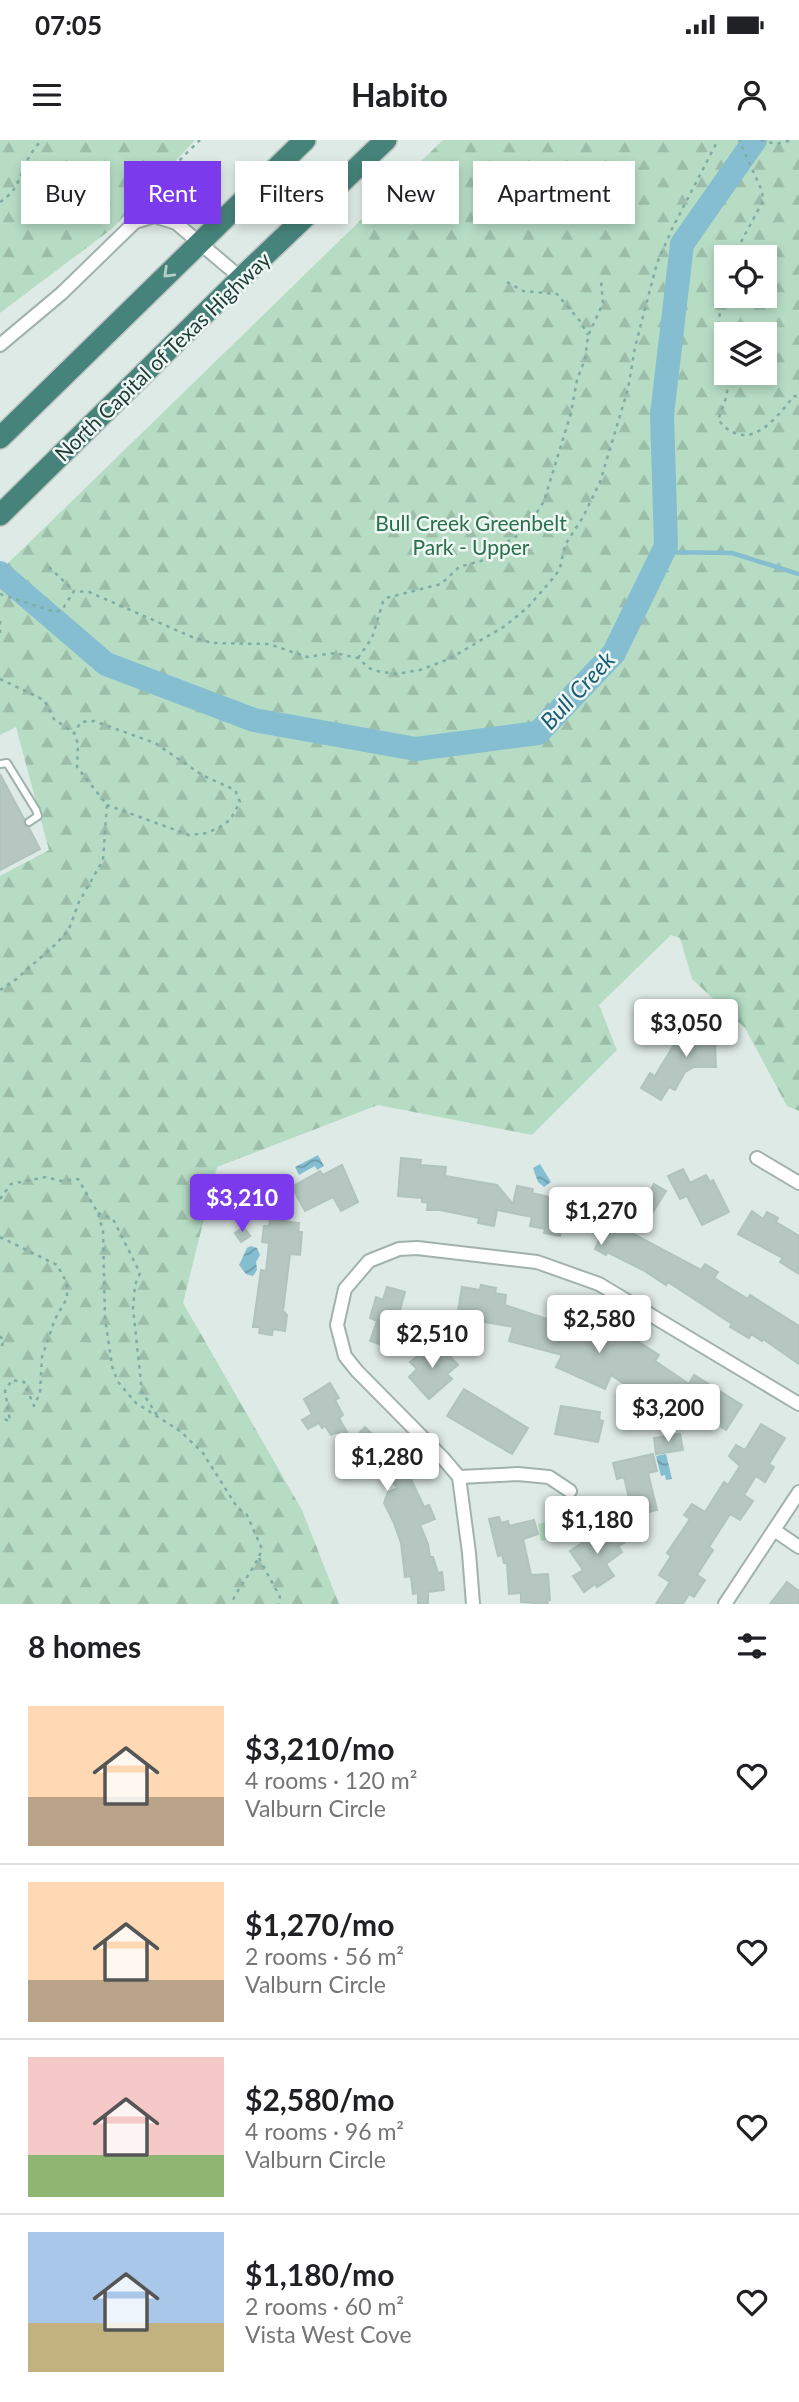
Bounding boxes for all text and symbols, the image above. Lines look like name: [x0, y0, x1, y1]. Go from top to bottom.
text: 07:05: [35, 9, 102, 41]
text: Habito: [351, 75, 448, 114]
icon: menu: [28, 76, 66, 114]
icon: person: [733, 76, 771, 114]
chip: Buy: [21, 161, 110, 224]
chip: Rent: [124, 161, 221, 224]
chip: Filters: [235, 161, 348, 224]
chip: New: [362, 161, 459, 224]
chip: Apartment: [473, 161, 635, 224]
map controls: [714, 245, 777, 385]
button: locate: [714, 245, 777, 308]
street label: North Capital of Texas Highway: [49, 246, 275, 466]
one-way arrow: [163, 265, 176, 278]
button: layers: [714, 322, 777, 385]
park label: Bull Creek Greenbelt Park - Upper: [375, 510, 567, 559]
water label: Bull Creek: [534, 645, 621, 735]
pin: $3,050: [629, 1000, 743, 1059]
text: $3,050: [650, 1008, 722, 1036]
pin: $3,210: [185, 1174, 299, 1234]
text: $3,210: [206, 1183, 278, 1211]
pin: $1,270: [544, 1188, 658, 1247]
text: $1,270: [565, 1196, 637, 1224]
pin: $2,580: [542, 1296, 656, 1355]
text: $2,580: [563, 1304, 635, 1332]
pin: $2,510: [375, 1310, 489, 1370]
text: $2,510: [396, 1319, 468, 1347]
pin: $3,200: [611, 1384, 725, 1444]
text: $3,200: [632, 1393, 704, 1421]
pin: $1,280: [330, 1434, 444, 1493]
text: $1,280: [351, 1442, 423, 1470]
pin: $1,180: [540, 1496, 654, 1556]
text: $1,180: [561, 1505, 633, 1533]
icon: filters: [733, 1627, 771, 1665]
text: 8 homes: [28, 1628, 141, 1664]
text: $3,210/mo: [245, 1730, 394, 1766]
icon: home: [84, 1734, 168, 1818]
icon: heart: [733, 1757, 771, 1795]
text: 4 rooms · 120 m²: [245, 1766, 417, 1794]
text: Valburn Circle: [245, 1794, 386, 1822]
text: $1,270/mo: [245, 1906, 394, 1942]
icon: home: [84, 1910, 168, 1994]
icon: heart: [733, 1933, 771, 1971]
text: 2 rooms · 56 m²: [245, 1942, 404, 1970]
text: Valburn Circle: [245, 1970, 386, 1998]
text: $2,580/mo: [245, 2081, 394, 2117]
icon: home: [84, 2085, 168, 2169]
icon: heart: [733, 2108, 771, 2146]
text: 4 rooms · 96 m²: [245, 2117, 404, 2145]
text: Valburn Circle: [245, 2145, 386, 2173]
text: $1,180/mo: [245, 2256, 394, 2292]
icon: home: [84, 2260, 168, 2344]
icon: heart: [733, 2283, 771, 2321]
text: 2 rooms · 60 m²: [245, 2292, 404, 2320]
text: Vista West Cove: [245, 2320, 412, 2348]

